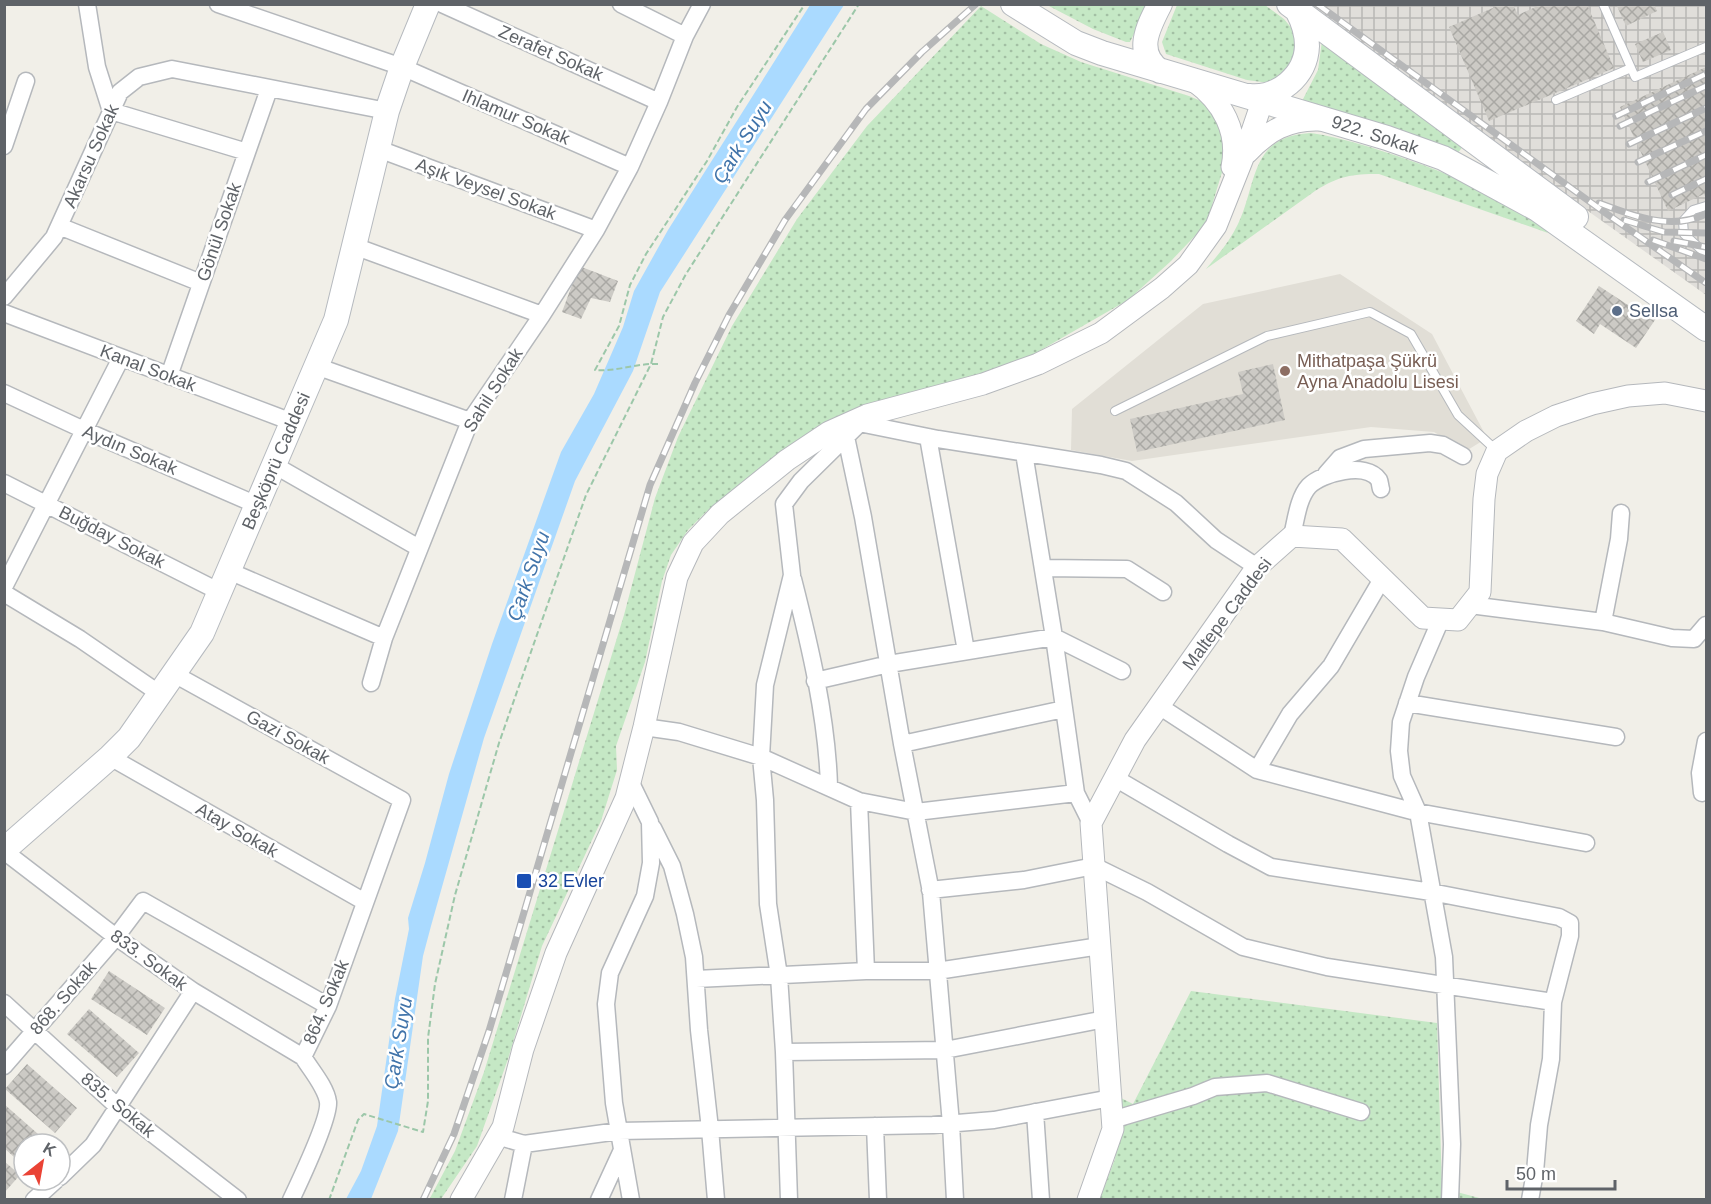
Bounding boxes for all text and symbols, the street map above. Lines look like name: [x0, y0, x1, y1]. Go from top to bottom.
street label: Zerafet Sokak: [496, 21, 607, 85]
street label: Ihlamur Sokak: [459, 85, 574, 149]
water label: Çark Suyu: [708, 97, 776, 187]
street label: Akarsu Sokak: [59, 100, 123, 211]
street label: 922. Sokak: [1329, 112, 1422, 159]
street label: Aşık Veysel Sokak: [413, 154, 560, 224]
street label: Gönül Sokak: [193, 179, 246, 284]
place label: Sellsa: [1629, 301, 1679, 321]
marker: Sellsa: [1610, 304, 1624, 318]
street label: Kanal Sokak: [97, 341, 200, 396]
street label: Sahil Sokak: [459, 344, 527, 436]
place label: Mithatpaşa Şükrü Ayna Anadolu Lisesi: [1297, 351, 1459, 392]
marker: Mithatpaşa Şükrü Ayna Anadolu Lisesi: [1278, 364, 1292, 378]
street label: Beşköprü Caddesi: [238, 389, 314, 533]
street label: Aydın Sokak: [80, 421, 181, 479]
street label: Buğday Sokak: [56, 502, 169, 573]
water label: Çark Suyu: [502, 528, 554, 624]
street label: Maltepe Caddesi: [1178, 554, 1276, 674]
street label: Gazi Sokak: [243, 706, 334, 769]
street label: Atay Sokak: [193, 799, 282, 862]
place label: 32 Evler: [538, 871, 604, 891]
marker: 32 Evler: [515, 872, 533, 890]
street label: 833. Sokak: [107, 925, 192, 995]
street label: 864. Sokak: [299, 956, 353, 1047]
street label: 868. Sokak: [26, 957, 101, 1039]
water label: Çark Suyu: [380, 995, 416, 1091]
street label: 835. Sokak: [77, 1068, 160, 1142]
north arrow: [12, 1132, 72, 1192]
text: K: [40, 1139, 59, 1160]
scale bar: [1507, 1153, 1615, 1191]
text: 50 m: [1516, 1164, 1556, 1184]

